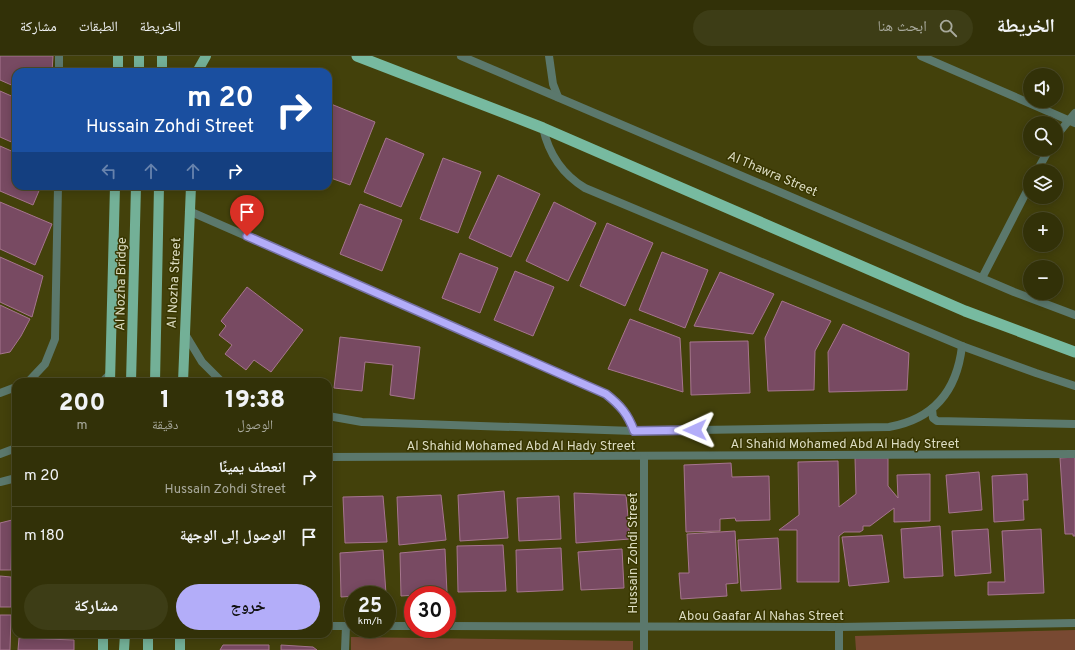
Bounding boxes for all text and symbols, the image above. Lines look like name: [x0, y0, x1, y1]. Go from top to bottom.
search box: [693, 10, 973, 46]
text: الخريطة: [997, 15, 1055, 39]
icon: search: [937, 17, 959, 39]
text: ابحث هنا: [877, 18, 927, 37]
text: مشاركة: [20, 19, 57, 36]
text: الطبقات: [79, 19, 118, 36]
text: الخريطة: [140, 19, 181, 36]
map controls: [1023, 68, 1063, 300]
button: sound: [1023, 68, 1063, 108]
text: 20 m: [187, 81, 254, 117]
icon: right: [268, 84, 320, 136]
text: Hussain Zohdi Street: [86, 116, 254, 139]
button: search: [1023, 116, 1063, 156]
street label: Al Thawra Street: [725, 149, 820, 201]
icon: left: [98, 160, 120, 182]
icon: ahead: [140, 160, 162, 182]
icon: ahead: [182, 160, 204, 182]
icon: right: [224, 160, 246, 182]
button: layers: [1023, 164, 1063, 204]
pin: [230, 195, 264, 236]
icon: arrive: [236, 201, 258, 223]
button: +: [1023, 212, 1063, 252]
street label: Al Nozha Bridge: [113, 237, 131, 331]
street label: Al Nozha Street: [165, 237, 185, 329]
button: −: [1023, 260, 1063, 300]
text: 1: [160, 386, 170, 416]
text: 19:38: [225, 386, 285, 416]
text: 200: [59, 389, 105, 419]
position arrow: [674, 409, 716, 451]
text: m: [77, 418, 88, 434]
text: دقيقة: [152, 418, 178, 434]
text: الوصول: [237, 418, 273, 434]
street label: Al Shahid Mohamed Abd Al Hady Street: [731, 437, 960, 453]
street label: Al Shahid Mohamed Abd Al Hady Street: [407, 439, 636, 455]
text: انعطف يمينًا: [219, 459, 286, 478]
icon: right: [298, 466, 320, 488]
text: 20 m: [24, 467, 59, 486]
text: Hussain Zohdi Street: [165, 482, 286, 498]
street label: Hussain Zohdi Street: [626, 492, 642, 614]
icon: arrive: [298, 526, 320, 548]
text: 180 m: [24, 527, 65, 546]
text: الوصول إلى الوجهة: [180, 527, 286, 546]
button: مشاركة: [24, 584, 168, 630]
button: خروج: [176, 584, 320, 630]
speed limit sign: 30: [404, 586, 456, 638]
text: 25: [358, 594, 382, 620]
street label: Abou Gaafar Al Nahas Street: [678, 609, 844, 625]
text: km/h: [358, 615, 382, 628]

